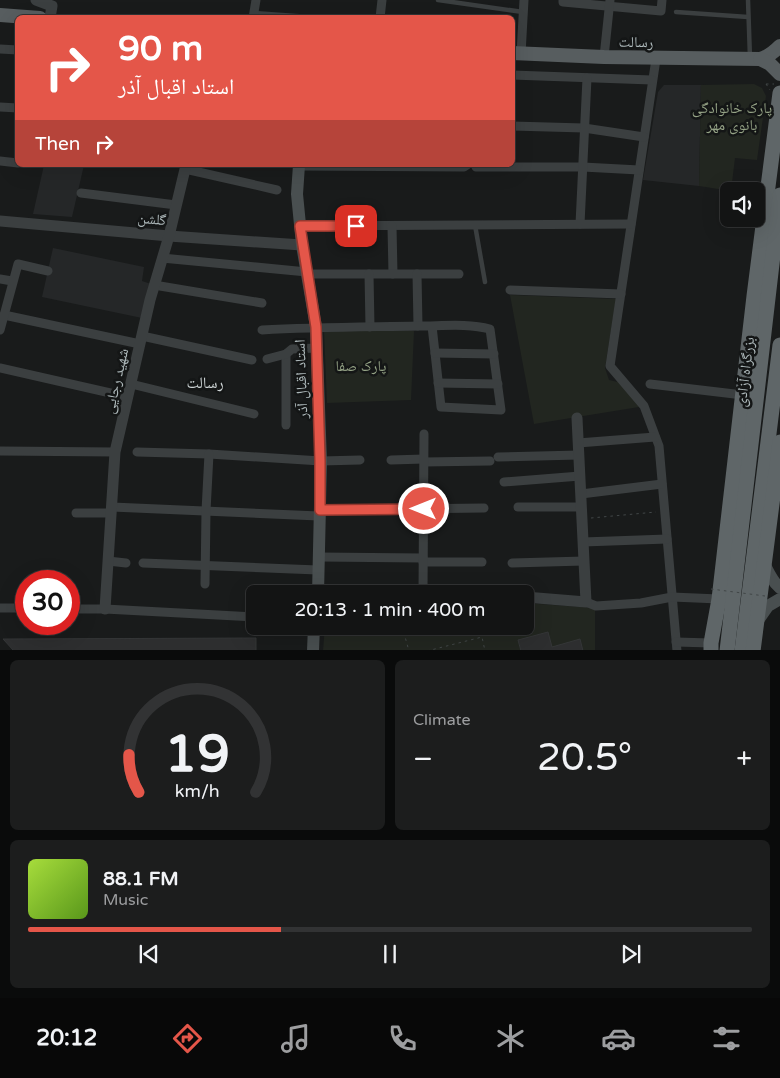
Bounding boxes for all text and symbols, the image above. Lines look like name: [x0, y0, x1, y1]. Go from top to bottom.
text: 90 m: [118, 28, 203, 70]
street label: رسالت: [618, 33, 654, 51]
icon: right: [35, 35, 100, 100]
text: استاد اقبال آذر: [118, 74, 234, 100]
park label: پارک خانوادگی بانوی مهر: [692, 99, 772, 135]
icon: right: [90, 130, 118, 158]
text: Then: [35, 133, 80, 155]
map controls: [720, 182, 765, 227]
button: sound: [720, 182, 765, 227]
pin: [335, 205, 377, 247]
street label: گلشن: [137, 209, 167, 230]
icon: arrive: [342, 212, 370, 240]
street label: بزرگراه آزادی: [732, 336, 759, 408]
street label: استاد اقبال آذر: [291, 339, 312, 420]
street label: شهید رجایی: [100, 346, 133, 416]
park label: پارک صفا: [336, 357, 386, 375]
district label: رسالت: [186, 373, 224, 393]
position arrow: [397, 482, 449, 534]
speed limit sign: 30: [15, 570, 80, 635]
text: 20:13 · 1 min · 400 m: [294, 599, 486, 621]
text: Climate: [413, 710, 471, 730]
text: 19: [165, 723, 230, 786]
text: 20.5°: [537, 735, 632, 781]
text: −: [413, 742, 433, 776]
text: +: [736, 742, 752, 776]
text: km/h: [175, 781, 220, 802]
text: 88.1 FM: [103, 868, 179, 890]
text: Music: [103, 890, 148, 910]
icon: previous: [135, 940, 163, 968]
icon: pause: [376, 940, 404, 968]
icon: next: [617, 940, 645, 968]
icon: directions: [170, 1021, 205, 1056]
icon: music: [278, 1021, 313, 1056]
icon: phone: [385, 1021, 420, 1056]
icon: climate: [493, 1021, 528, 1056]
icon: car: [601, 1021, 636, 1056]
icon: filters: [709, 1021, 744, 1056]
text: 20:12: [36, 1025, 97, 1051]

